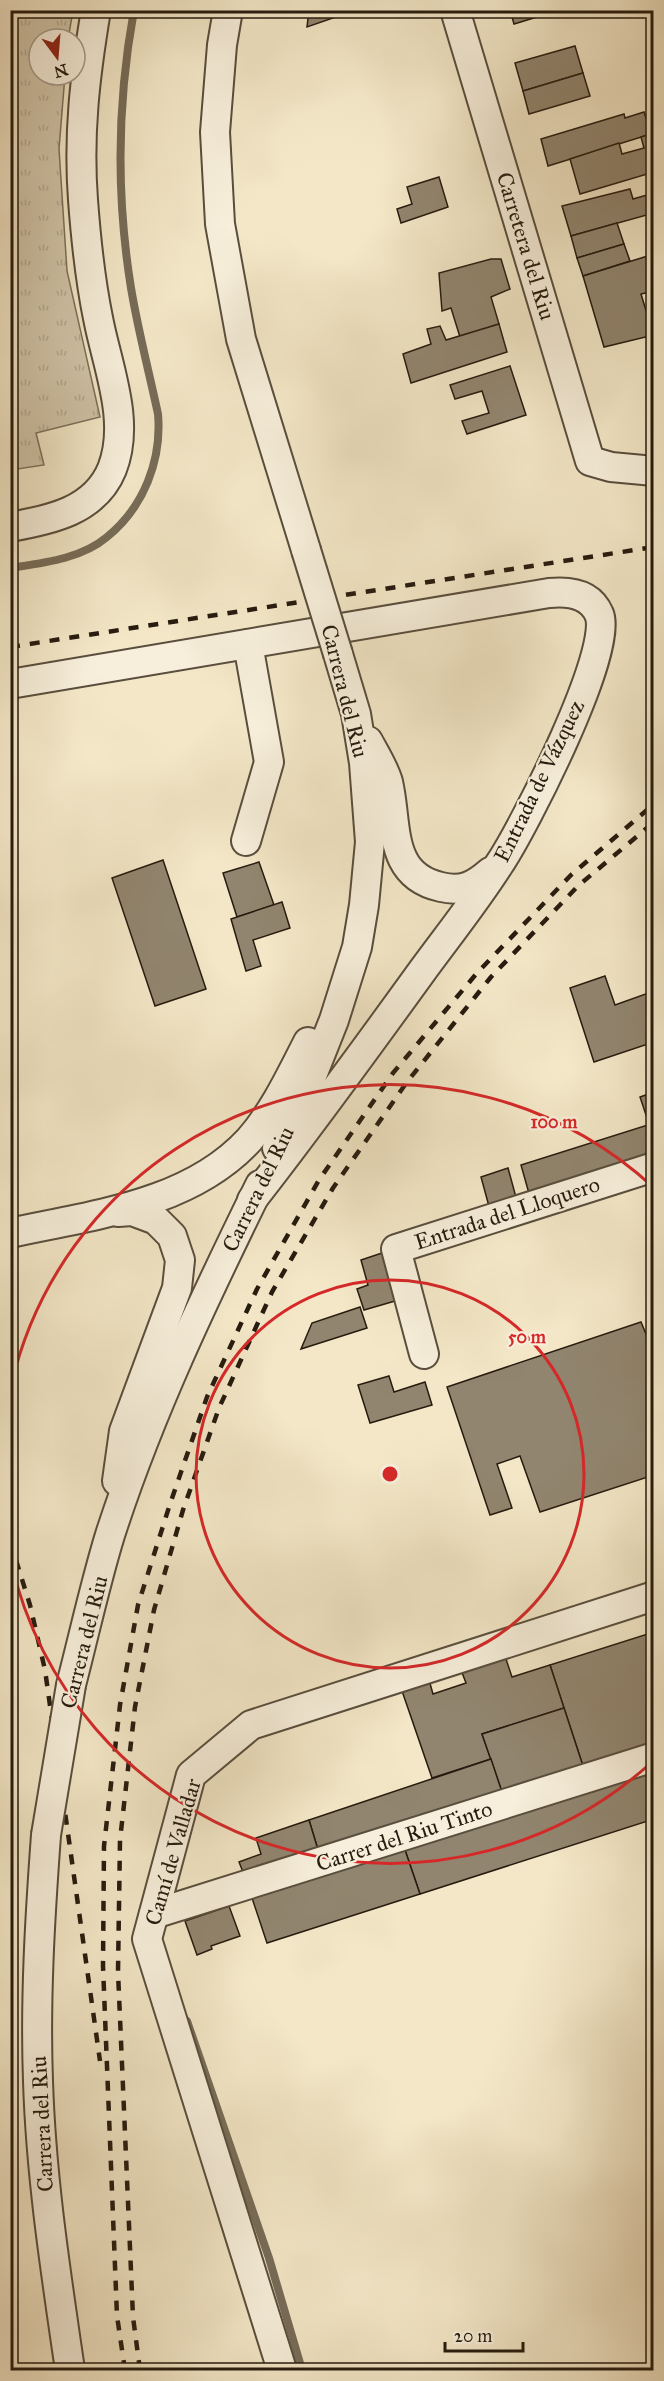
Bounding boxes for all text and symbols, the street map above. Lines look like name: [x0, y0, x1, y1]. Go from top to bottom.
north arrow: [27, 27, 87, 87]
text: N: [51, 60, 70, 82]
street label: Carretera del Riu: [491, 169, 561, 323]
street label: Carrera del Riu: [315, 622, 375, 761]
street label: Entrada de Vázquez: [488, 695, 590, 867]
text: 100 m: [531, 1111, 578, 1133]
street label: Carrera del Riu: [216, 1122, 300, 1256]
street label: Entrada del Lloquero: [411, 1170, 603, 1256]
text: 50 m: [508, 1326, 547, 1348]
centre of rings: [380, 1464, 400, 1484]
street label: Carrera del Riu: [54, 1572, 114, 1711]
street label: Camí de Valladar: [139, 1775, 207, 1928]
street label: Carrer del Riu Tinto: [313, 1795, 495, 1877]
street label: Carrera del Riu: [25, 2055, 59, 2193]
scale bar: [445, 2315, 523, 2353]
text: 20 m: [454, 2325, 492, 2347]

